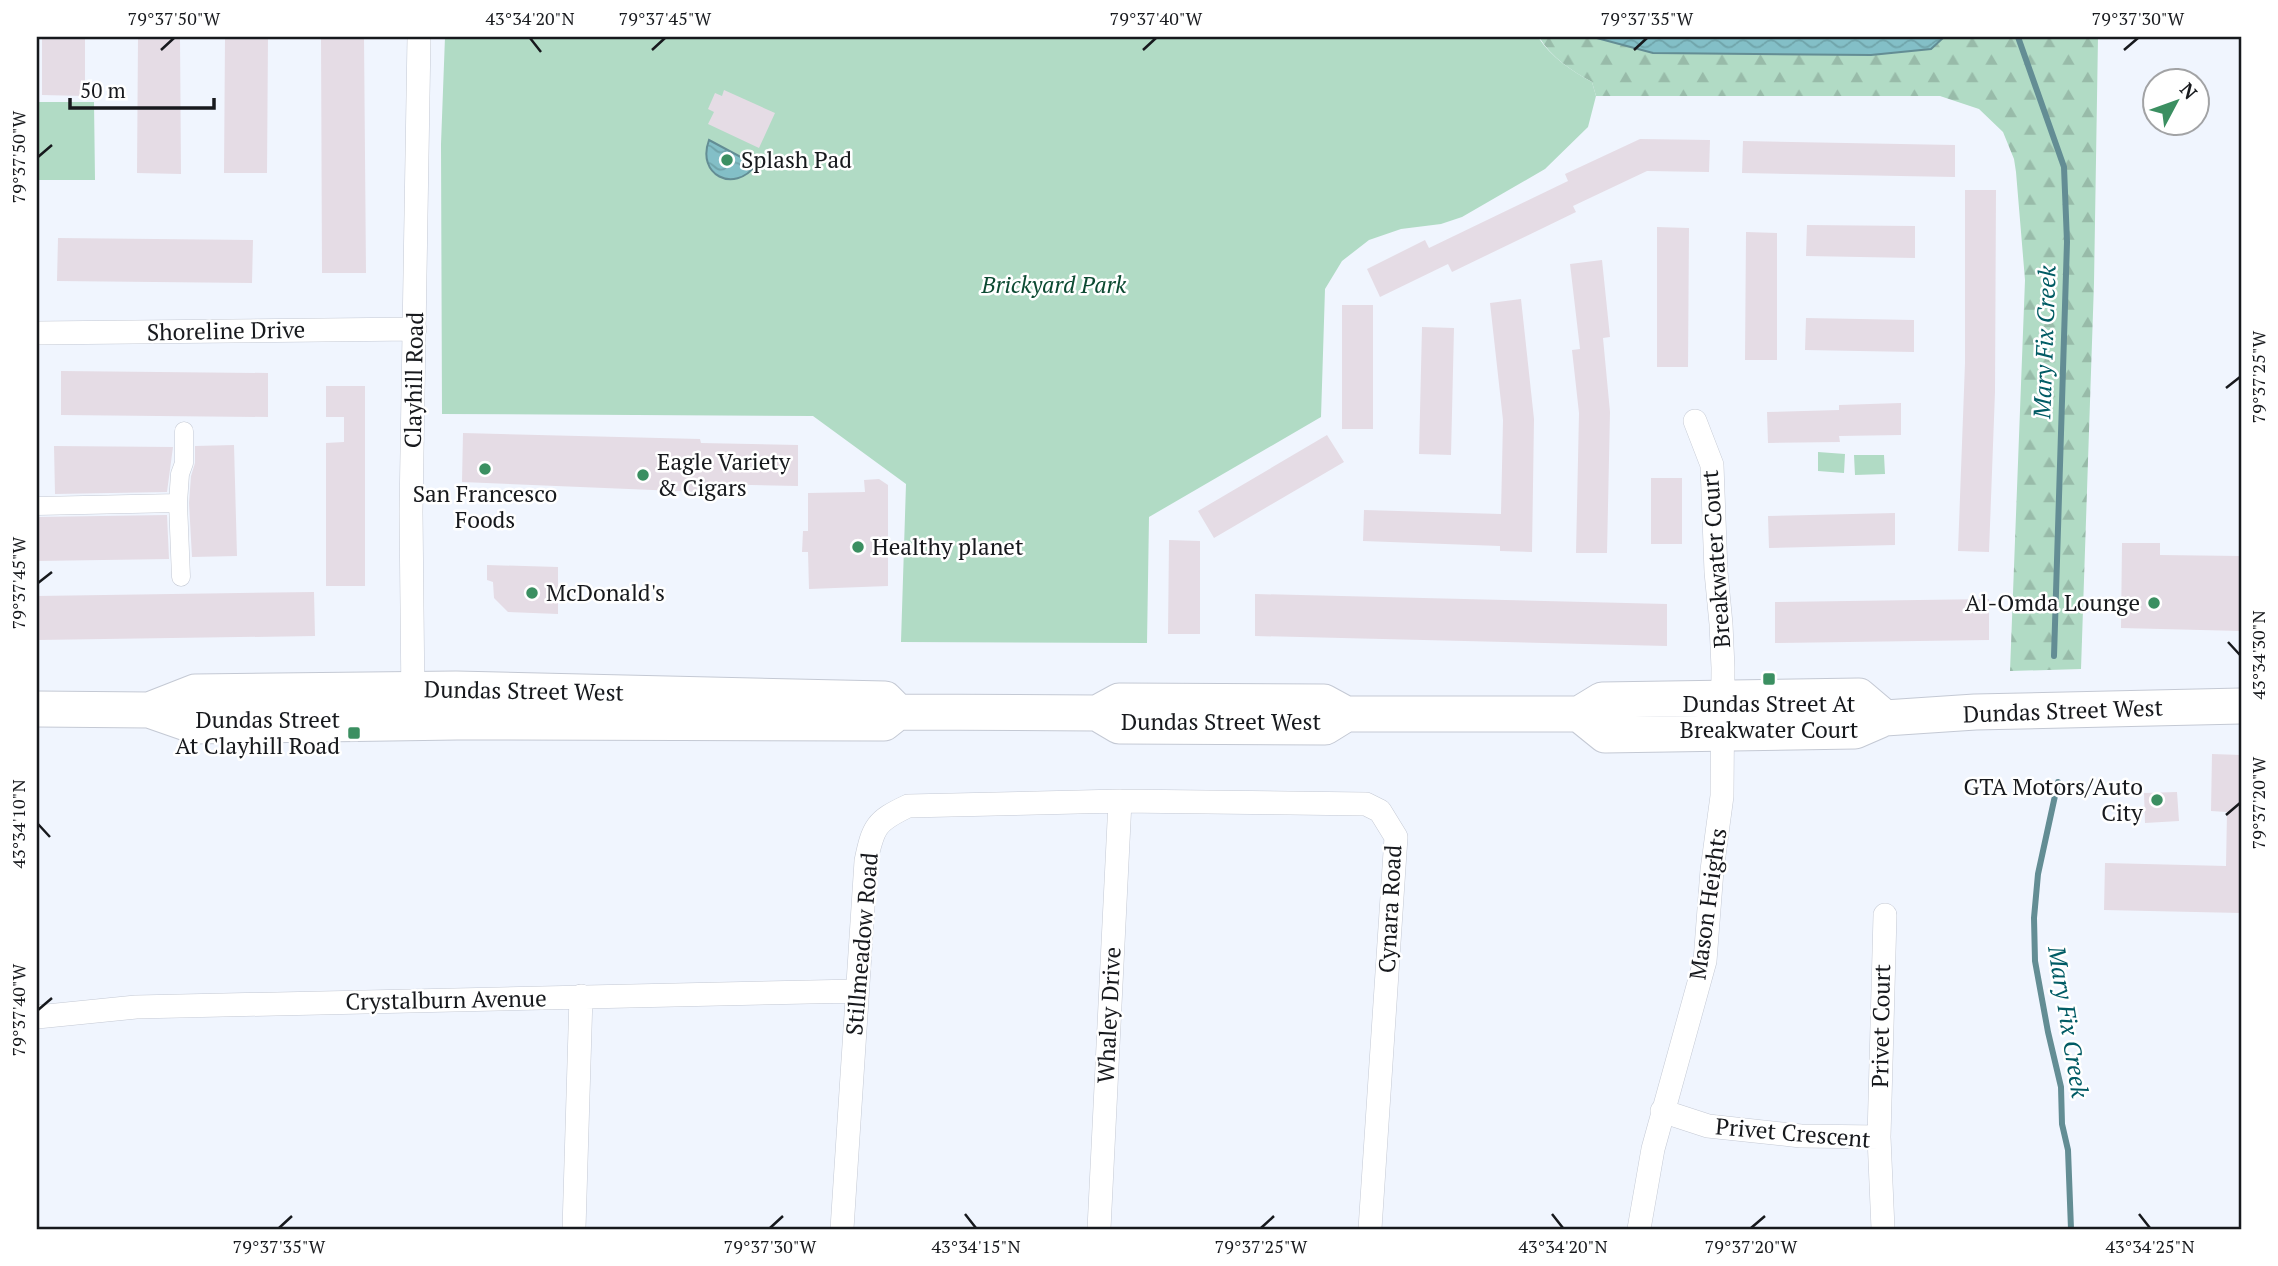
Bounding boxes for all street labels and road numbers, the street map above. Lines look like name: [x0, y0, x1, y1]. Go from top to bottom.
street label: Clayhill Road: [397, 311, 430, 448]
street label: Shoreline Drive: [146, 314, 305, 347]
street label: Breakwater Court: [1694, 468, 1737, 649]
street label: Dundas Street West: [424, 673, 625, 708]
street label: Dundas Street West: [1962, 692, 2164, 729]
street label: Dundas Street West: [1121, 706, 1322, 737]
street label: Mason Heights: [1682, 826, 1733, 982]
street label: Cynara Road: [1371, 844, 1408, 974]
street label: Stillmeadow Road: [838, 851, 885, 1037]
street label: Whaley Drive: [1089, 946, 1128, 1084]
street label: Privet Court: [1864, 963, 1897, 1088]
street label: Crystalburn Avenue: [345, 982, 547, 1017]
street label: Privet Crescent: [1714, 1110, 1872, 1155]

